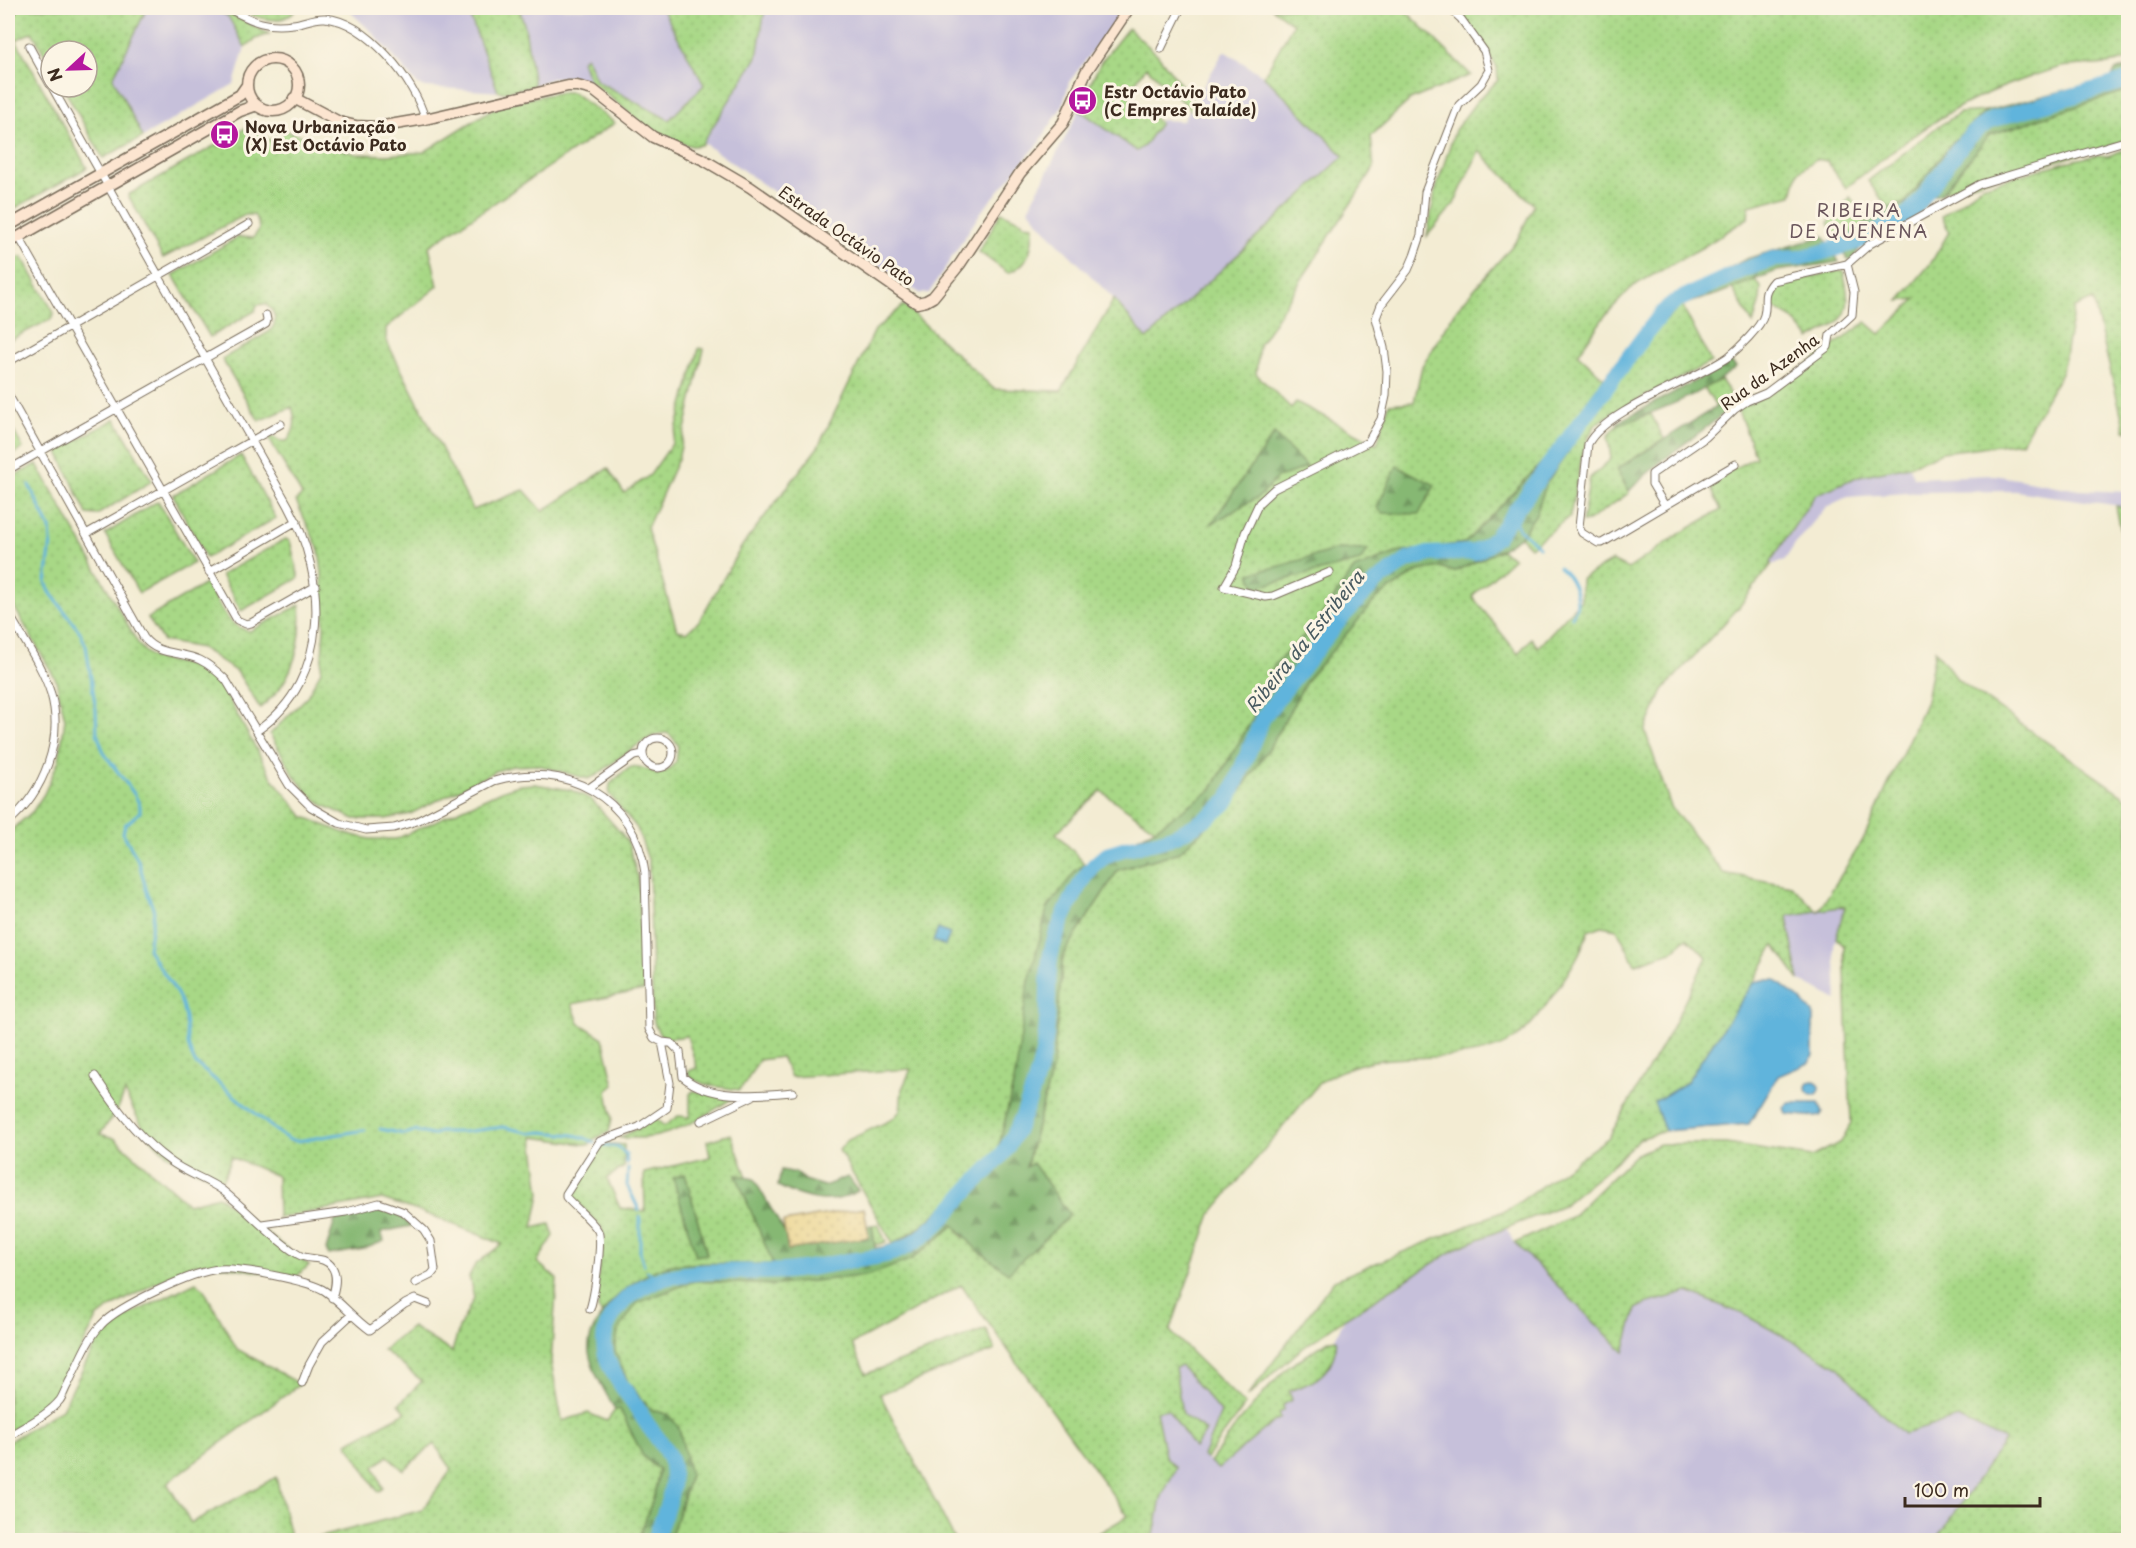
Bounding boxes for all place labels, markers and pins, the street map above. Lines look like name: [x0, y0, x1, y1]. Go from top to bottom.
place label: Estr Octávio Pato (C Empres Talaíde): [1104, 79, 1257, 121]
bus stop icon: Estr Octávio Pato (C Empres Talaíde): [1067, 84, 1099, 116]
place label: Nova Urbanização (X) Est Octávio Pato: [245, 114, 407, 156]
bus stop icon: Nova Urbanização (X) Est Octávio Pato: [208, 119, 240, 151]

